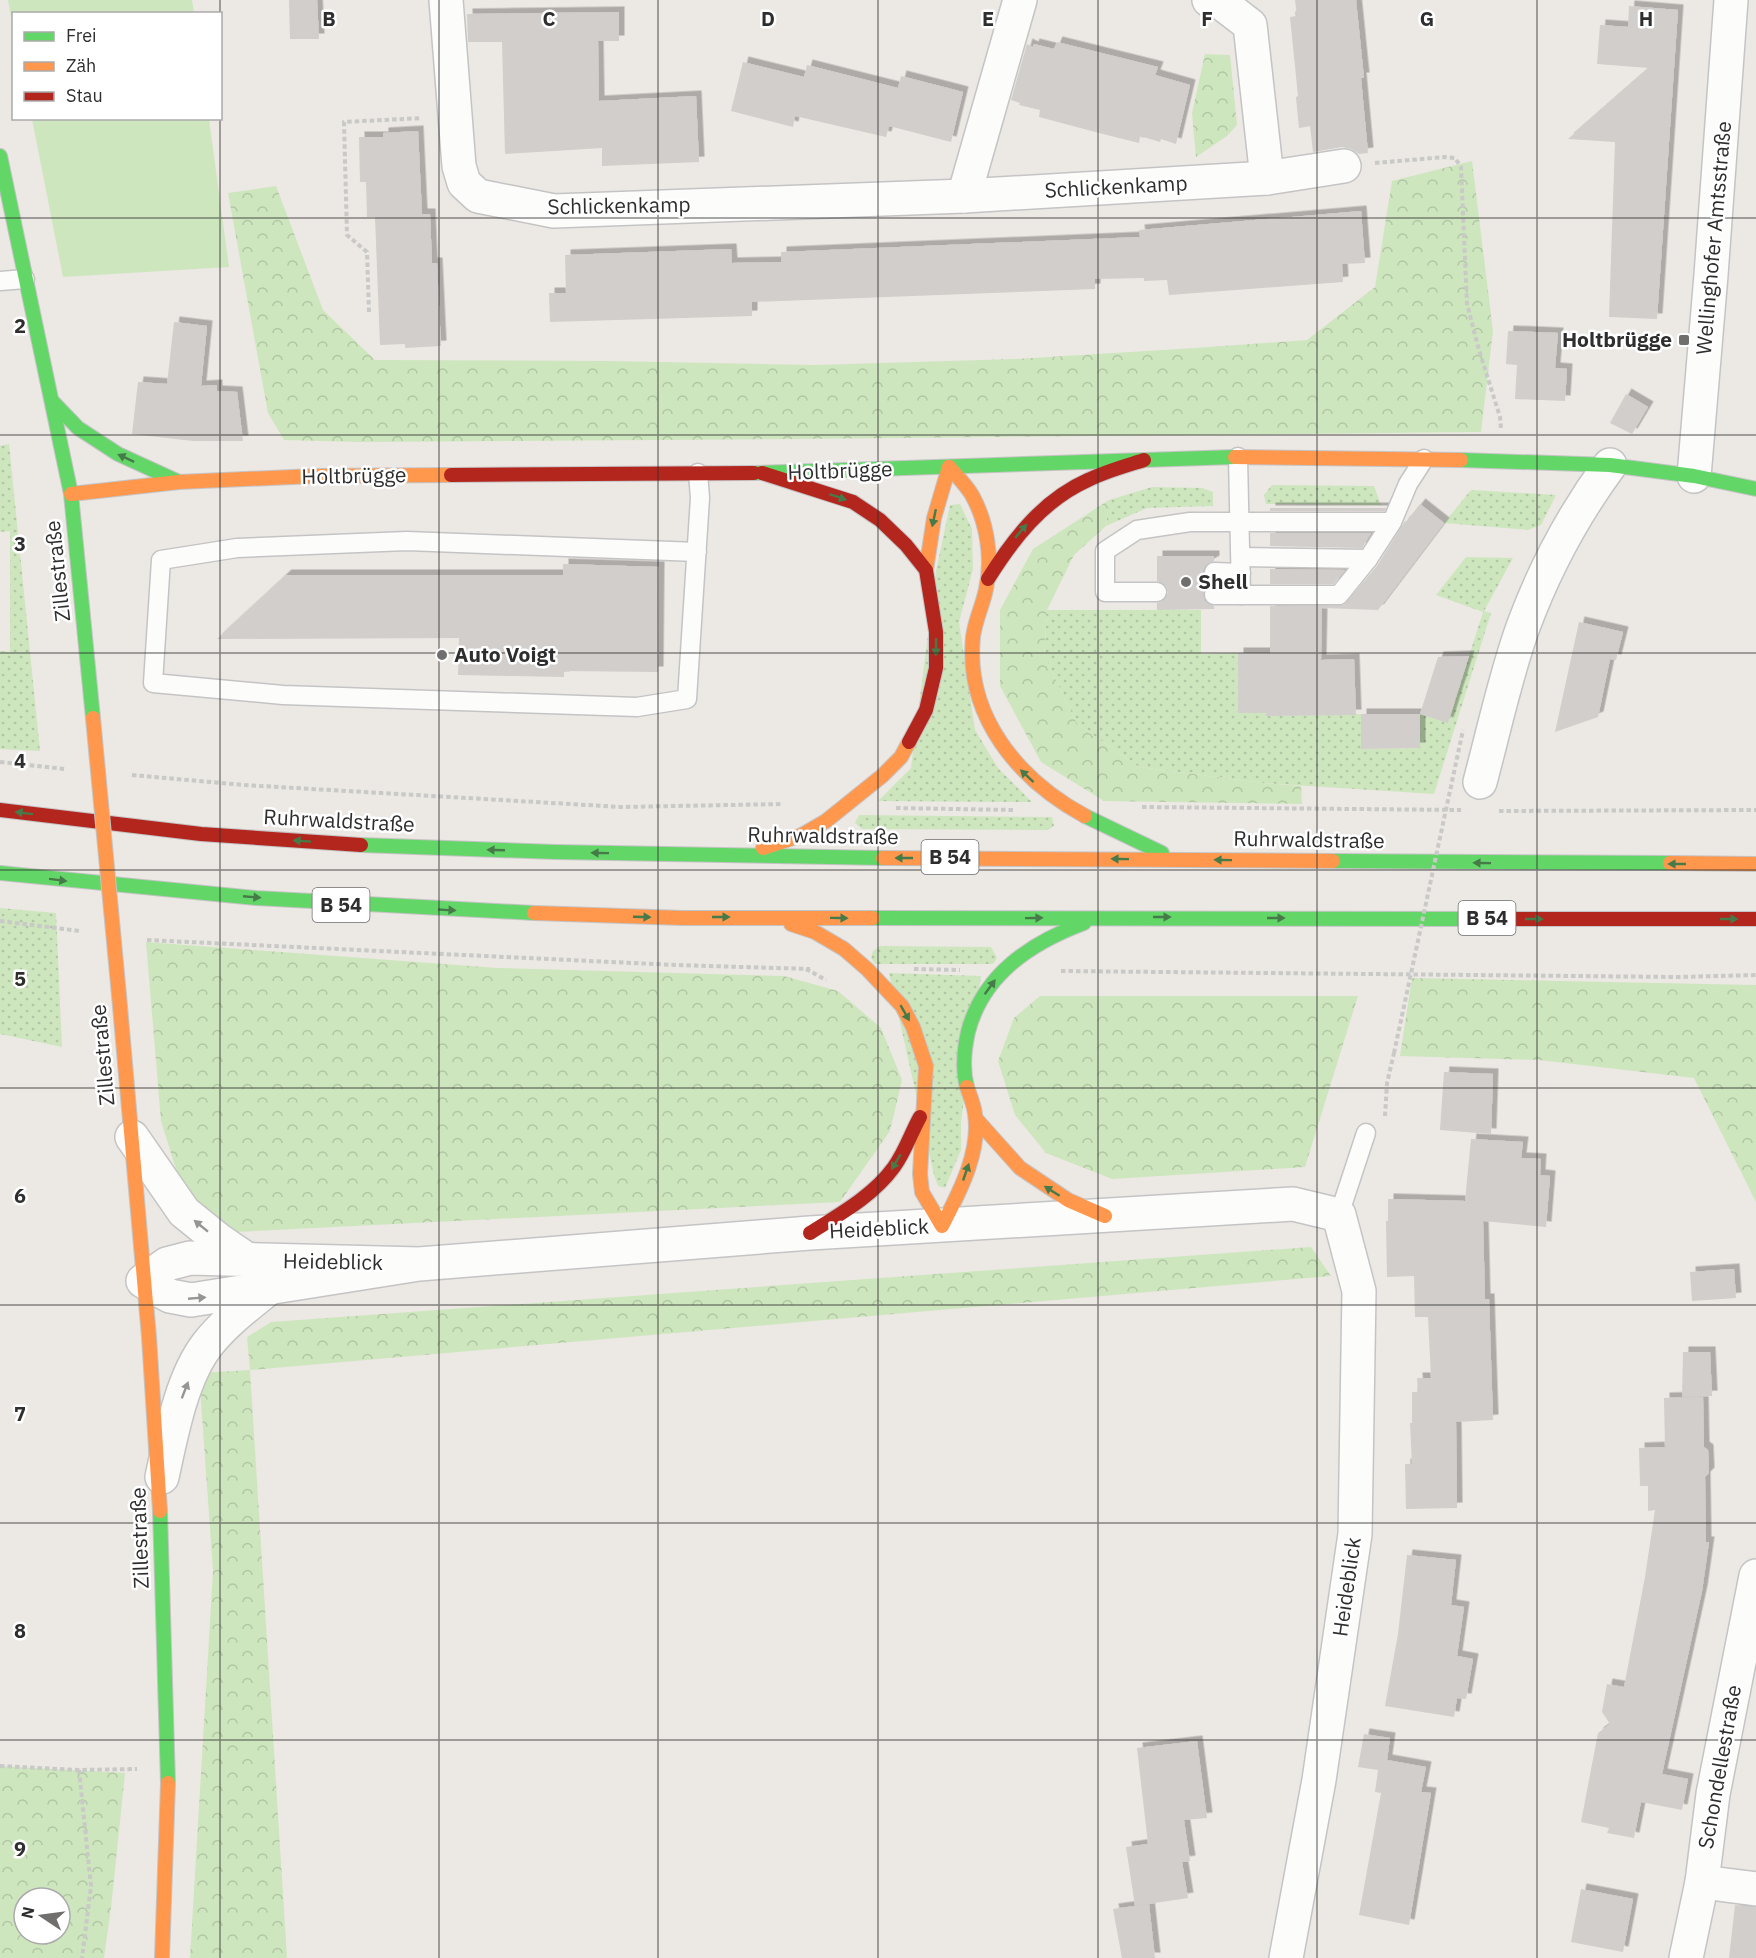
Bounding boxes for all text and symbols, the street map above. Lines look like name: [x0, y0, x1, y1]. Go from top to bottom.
text: B: [322, 5, 336, 32]
text: C: [542, 5, 556, 32]
text: D: [761, 5, 775, 32]
text: E: [982, 5, 994, 32]
text: F: [1201, 5, 1213, 32]
text: G: [1420, 5, 1434, 32]
text: H: [1639, 5, 1653, 32]
legend: [12, 12, 222, 120]
text: Frei: [66, 24, 97, 47]
text: Zäh: [66, 54, 96, 77]
text: Stau: [66, 84, 103, 107]
street label: Wellinghofer Amtsstraße: [1689, 120, 1737, 356]
street label: Schlickenkamp: [1044, 168, 1188, 204]
street label: Schlickenkamp: [547, 190, 691, 220]
text: 2: [14, 312, 26, 339]
place label: Holtbrügge: [1562, 325, 1672, 353]
marker: Holtbrügge: [1677, 333, 1691, 347]
one-way arrow: [117, 453, 134, 462]
street label: Holtbrügge: [787, 454, 893, 486]
street label: Holtbrügge: [301, 460, 407, 490]
one-way arrow: [829, 492, 847, 502]
one-way arrow: [929, 509, 938, 528]
street label: Zillestraße: [38, 519, 76, 623]
one-way arrow: [1015, 523, 1028, 539]
text: 3: [14, 530, 26, 557]
place label: Shell: [1198, 567, 1248, 595]
marker: Shell: [1179, 575, 1193, 589]
one-way arrow: [931, 638, 941, 657]
place label: Auto Voigt: [454, 640, 556, 668]
marker: Auto Voigt: [435, 648, 449, 662]
text: 4: [14, 747, 26, 774]
one-way arrow: [1020, 769, 1035, 783]
street label: Ruhrwaldstraße: [263, 802, 415, 838]
one-way arrow: [14, 808, 33, 818]
street label: Ruhrwaldstraße: [747, 820, 899, 850]
street label: Ruhrwaldstraße: [1233, 824, 1385, 854]
one-way arrow: [292, 836, 311, 846]
road number: B 54: [922, 840, 978, 874]
one-way arrow: [487, 845, 506, 855]
one-way arrow: [591, 848, 610, 858]
one-way arrow: [895, 853, 914, 863]
one-way arrow: [1111, 854, 1130, 864]
one-way arrow: [1213, 855, 1232, 865]
one-way arrow: [1472, 858, 1491, 868]
one-way arrow: [1667, 860, 1686, 869]
one-way arrow: [49, 875, 68, 885]
road number: B 54: [312, 888, 370, 922]
one-way arrow: [243, 892, 262, 902]
road number: B 54: [1458, 901, 1516, 935]
one-way arrow: [437, 905, 456, 915]
one-way arrow: [632, 912, 651, 921]
one-way arrow: [712, 912, 731, 922]
one-way arrow: [1152, 912, 1171, 922]
one-way arrow: [830, 913, 849, 923]
one-way arrow: [1025, 913, 1044, 923]
one-way arrow: [1267, 913, 1286, 922]
one-way arrow: [1525, 914, 1544, 924]
one-way arrow: [1720, 914, 1739, 924]
text: 5: [14, 965, 26, 992]
one-way arrow: [983, 979, 995, 994]
street label: Zillestraße: [84, 1003, 120, 1107]
one-way arrow: [900, 1005, 910, 1022]
one-way arrow: [891, 1154, 901, 1171]
one-way arrow: [961, 1163, 971, 1181]
text: 6: [14, 1182, 26, 1209]
one-way arrow: [1044, 1185, 1060, 1196]
street label: Heideblick: [828, 1211, 930, 1245]
one-way arrow: [193, 1219, 209, 1232]
street label: Heideblick: [283, 1246, 383, 1276]
one-way arrow: [188, 1293, 207, 1303]
one-way arrow: [180, 1381, 190, 1399]
text: 7: [14, 1400, 26, 1427]
street label: Zillestraße: [123, 1487, 155, 1589]
street label: Heideblick: [1325, 1535, 1367, 1638]
text: 8: [14, 1617, 26, 1644]
street label: Schondellestraße: [1691, 1683, 1747, 1851]
text: 9: [14, 1835, 26, 1862]
north arrow: [12, 1886, 72, 1946]
text: N: [16, 1905, 38, 1921]

